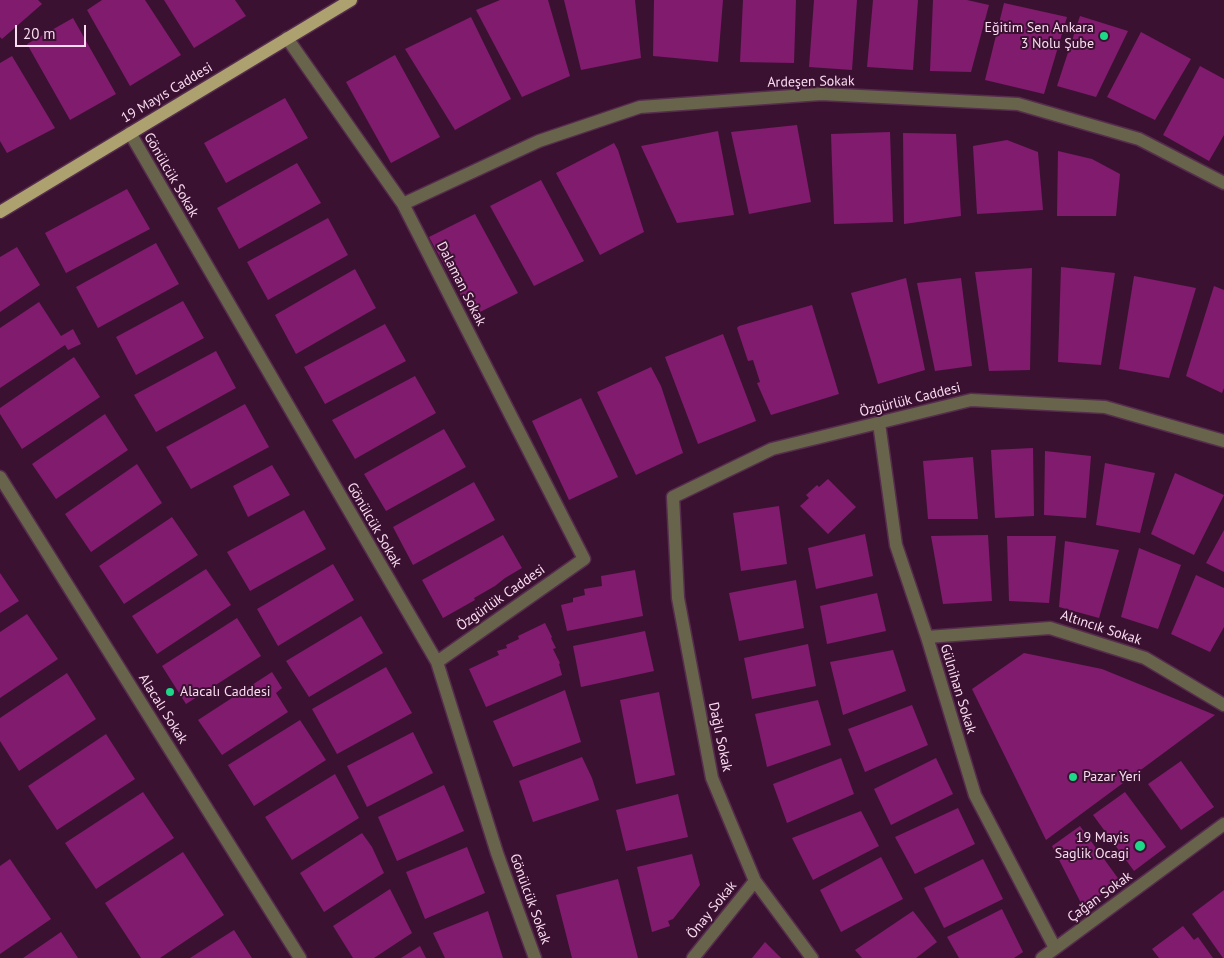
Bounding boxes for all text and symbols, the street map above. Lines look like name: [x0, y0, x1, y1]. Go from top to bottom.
scale bar: [18, 15, 89, 47]
place label: Eğitim Sen Ankara 3 Nolu Şube: [984, 20, 1094, 52]
text: 20 m: [23, 24, 56, 43]
marker: Eğitim Sen Ankara 3 Nolu Şube: [1098, 30, 1110, 42]
street label: 19 Mayıs Caddesi: [118, 59, 216, 127]
street label: Ardeşen Sokak: [767, 73, 855, 91]
street label: Gönülcük Sokak: [140, 130, 202, 220]
street label: Dalaman Sokak: [433, 239, 489, 329]
street label: Özgürlük Caddesi: [858, 379, 962, 421]
street label: Gönülcük Sokak: [343, 480, 405, 570]
street label: Özgürlük Caddesi: [454, 561, 548, 635]
street label: Altıncık Sokak: [1058, 607, 1144, 649]
street label: Gülnihan Sokak: [936, 642, 980, 736]
street label: Alacalı Sokak: [135, 671, 191, 747]
place label: Alacalı Caddesi: [180, 684, 271, 700]
marker: Alacalı Caddesi: [164, 686, 176, 698]
street label: Dağlı Sokak: [704, 701, 736, 773]
place label: Pazar Yeri: [1083, 769, 1141, 785]
marker: Pazar Yeri: [1067, 771, 1079, 783]
place label: 19 Mayis Saglik Ocagi: [1055, 830, 1129, 862]
marker: 19 Mayis Saglik Ocagi: [1133, 839, 1147, 853]
street label: Gönülcük Sokak: [506, 852, 554, 946]
street label: Çağan Sokak: [1064, 868, 1136, 926]
street label: Önay Sokak: [684, 878, 740, 942]

